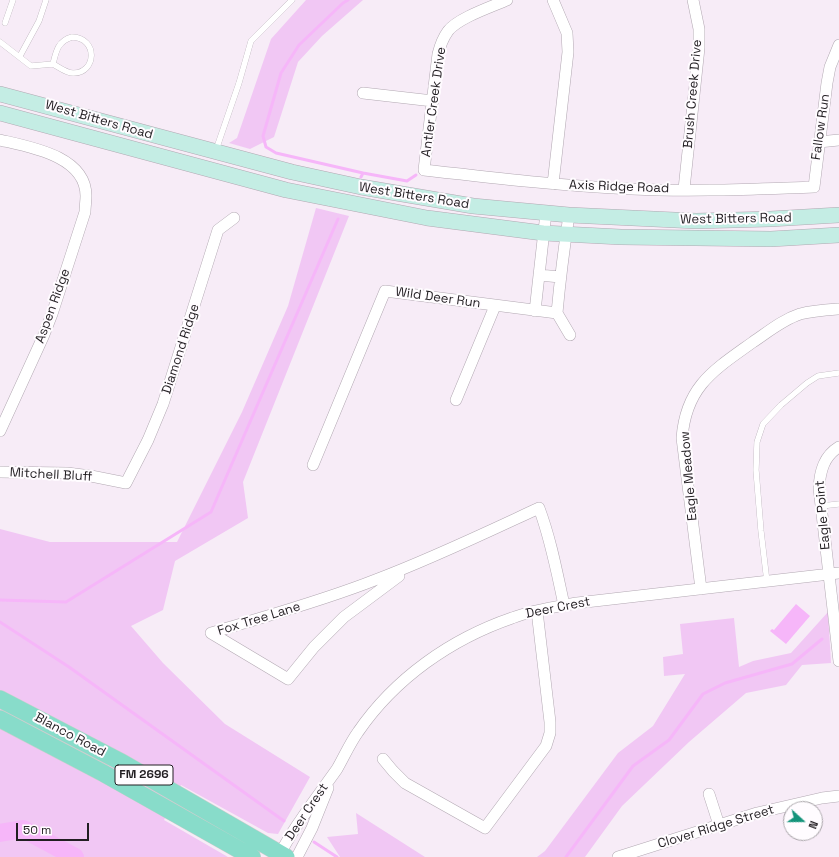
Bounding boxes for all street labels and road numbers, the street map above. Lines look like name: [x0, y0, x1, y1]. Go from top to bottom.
street label: Brush Creek Drive: [680, 39, 706, 149]
street label: Antler Creek Drive: [419, 46, 449, 158]
street label: Fallow Run: [809, 93, 833, 161]
street label: West Bitters Road: [43, 97, 155, 143]
street label: Axis Ridge Road: [569, 177, 669, 197]
street label: West Bitters Road: [358, 180, 470, 212]
street label: West Bitters Road: [680, 210, 792, 228]
street label: Aspen Ridge: [32, 267, 74, 345]
street label: Wild Deer Run: [394, 284, 482, 312]
street label: Diamond Ridge: [159, 302, 203, 396]
street label: Eagle Meadow: [677, 430, 701, 522]
street label: Mitchell Bluff: [9, 465, 93, 485]
street label: Eagle Point: [812, 480, 834, 550]
street label: Deer Crest: [524, 594, 592, 622]
street label: Fox Tree Lane: [216, 599, 302, 639]
street label: Blanco Road: [32, 710, 108, 760]
road number: FM 2696: [115, 765, 173, 785]
street label: Deer Crest: [282, 780, 332, 844]
street label: Clover Ridge Street: [656, 802, 776, 852]

